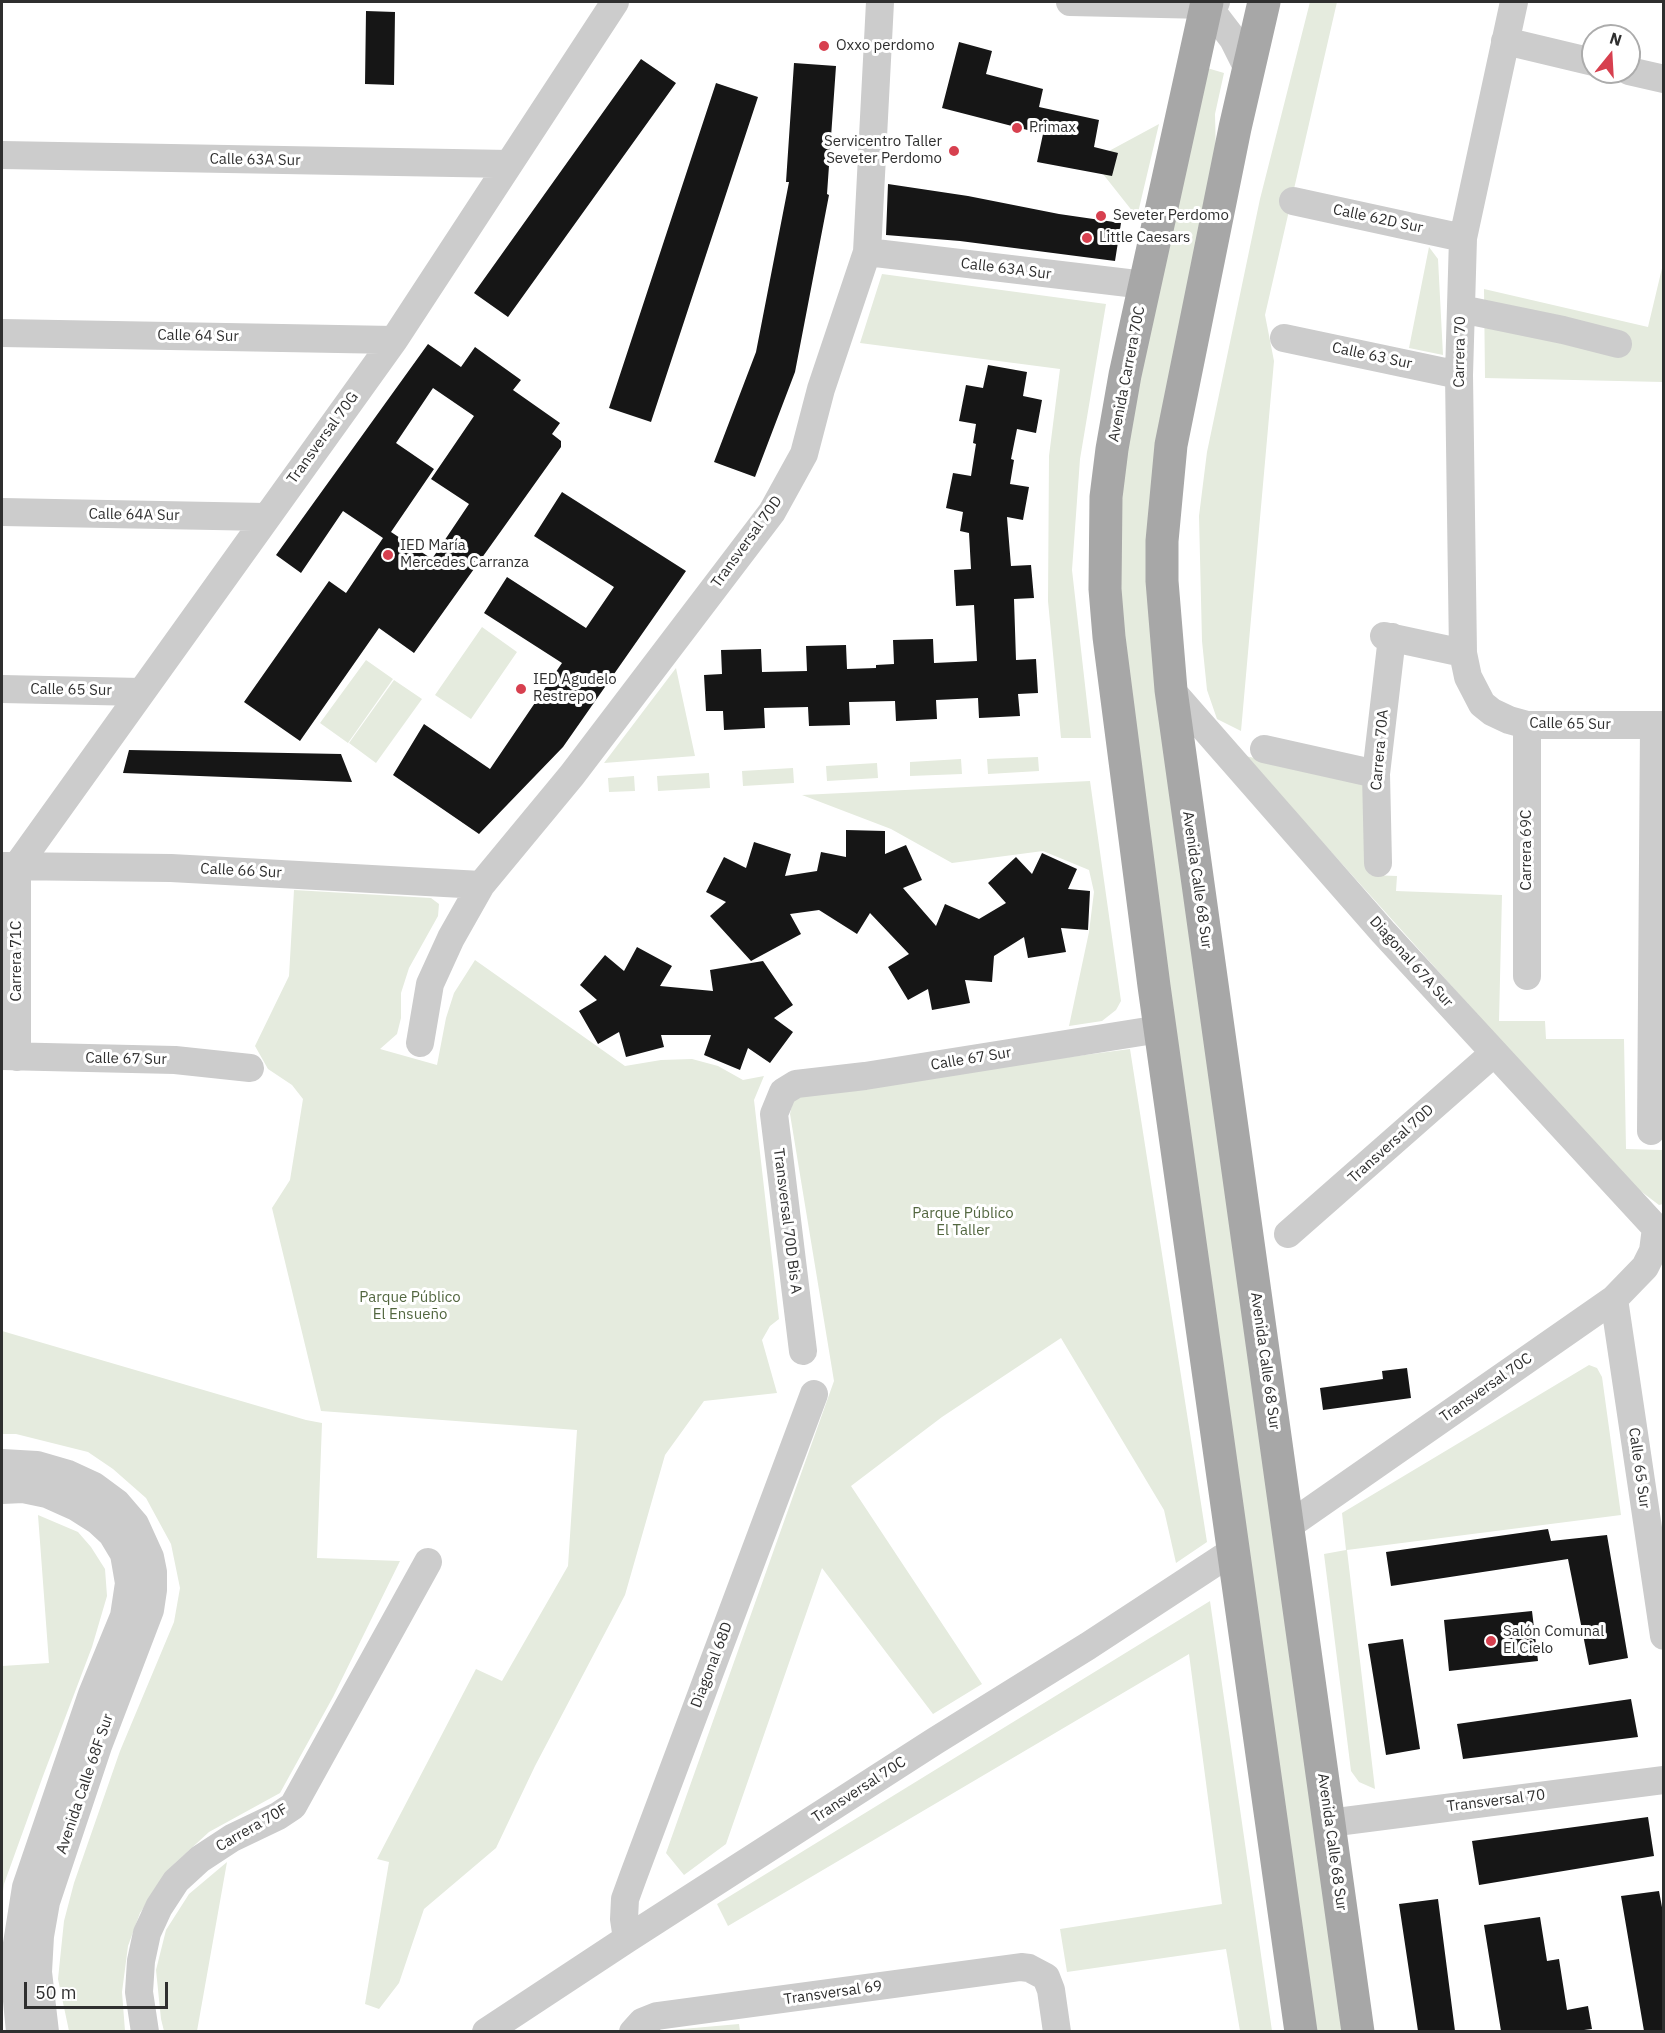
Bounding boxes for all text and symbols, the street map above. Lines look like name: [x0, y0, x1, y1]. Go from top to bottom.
north arrow: [1581, 24, 1641, 84]
text: N: [1607, 27, 1625, 50]
place label: Oxxo perdomo: [836, 37, 935, 55]
marker: Oxxo perdomo: [817, 39, 831, 53]
place label: Primax: [1029, 119, 1076, 137]
marker: Primax: [1010, 121, 1024, 135]
place label: Servicentro Taller Seveter Perdomo: [824, 133, 942, 168]
marker: Servicentro Taller Seveter Perdomo: [947, 144, 961, 158]
street label: Calle 63A Sur: [209, 150, 301, 170]
street label: Calle 62D Sur: [1331, 201, 1425, 237]
place label: Seveter Perdomo: [1113, 207, 1229, 225]
marker: Seveter Perdomo: [1094, 209, 1108, 223]
place label: Little Caesars: [1099, 229, 1190, 247]
marker: Little Caesars: [1080, 231, 1094, 245]
street label: Calle 63A Sur: [960, 255, 1052, 283]
street label: Avenida Carrera 70C: [1105, 304, 1149, 444]
street label: Carrera 70: [1450, 316, 1470, 388]
street label: Calle 64 Sur: [157, 326, 239, 346]
street label: Calle 63 Sur: [1330, 339, 1414, 373]
street label: Transversal 70G: [284, 388, 362, 488]
street label: Transversal 70D: [708, 493, 786, 591]
street label: Calle 64A Sur: [88, 505, 180, 525]
place label: IED María Mercedes Carranza: [400, 537, 529, 572]
marker: IED María Mercedes Carranza: [381, 548, 395, 562]
place label: IED Agudelo Restrepo: [533, 671, 617, 706]
street label: Calle 65 Sur: [30, 680, 112, 700]
marker: IED Agudelo Restrepo: [514, 682, 528, 696]
street label: Carrera 70A: [1367, 709, 1393, 791]
street label: Calle 65 Sur: [1529, 714, 1611, 734]
street label: Avenida Calle 68 Sur: [1178, 810, 1216, 950]
street label: Carrera 69C: [1518, 810, 1536, 890]
street label: Calle 66 Sur: [200, 860, 282, 882]
street label: Diagonal 67A Sur: [1365, 913, 1457, 1011]
street label: Carrera 71C: [8, 921, 26, 1001]
street label: Calle 67 Sur: [929, 1044, 1013, 1074]
street label: Calle 67 Sur: [85, 1049, 167, 1069]
street label: Transversal 70D: [1344, 1101, 1438, 1187]
street label: Transversal 70D Bis A: [769, 1147, 805, 1295]
park label: Parque Público El Taller: [912, 1205, 1014, 1240]
park label: Parque Público El Ensueño: [359, 1289, 461, 1324]
street label: Avenida Calle 68 Sur: [1246, 1291, 1284, 1431]
street label: Transversal 70C: [1437, 1350, 1535, 1426]
street label: Calle 65 Sur: [1624, 1426, 1654, 1510]
street label: Diagonal 68D: [687, 1620, 737, 1710]
place label: Salón Comunal El Cielo: [1503, 1623, 1604, 1658]
marker: Salón Comunal El Cielo: [1484, 1634, 1498, 1648]
street label: Avenida Calle 68F Sur: [53, 1711, 117, 1857]
street label: Transversal 70C: [809, 1753, 909, 1827]
street label: Avenida Calle 68 Sur: [1313, 1772, 1351, 1912]
street label: Transversal 70: [1446, 1786, 1546, 1816]
street label: Carrera 70F: [213, 1800, 291, 1856]
scale bar: [27, 1970, 171, 2008]
street label: Transversal 69: [783, 1977, 883, 2009]
text: 50 m: [35, 1981, 77, 2004]

